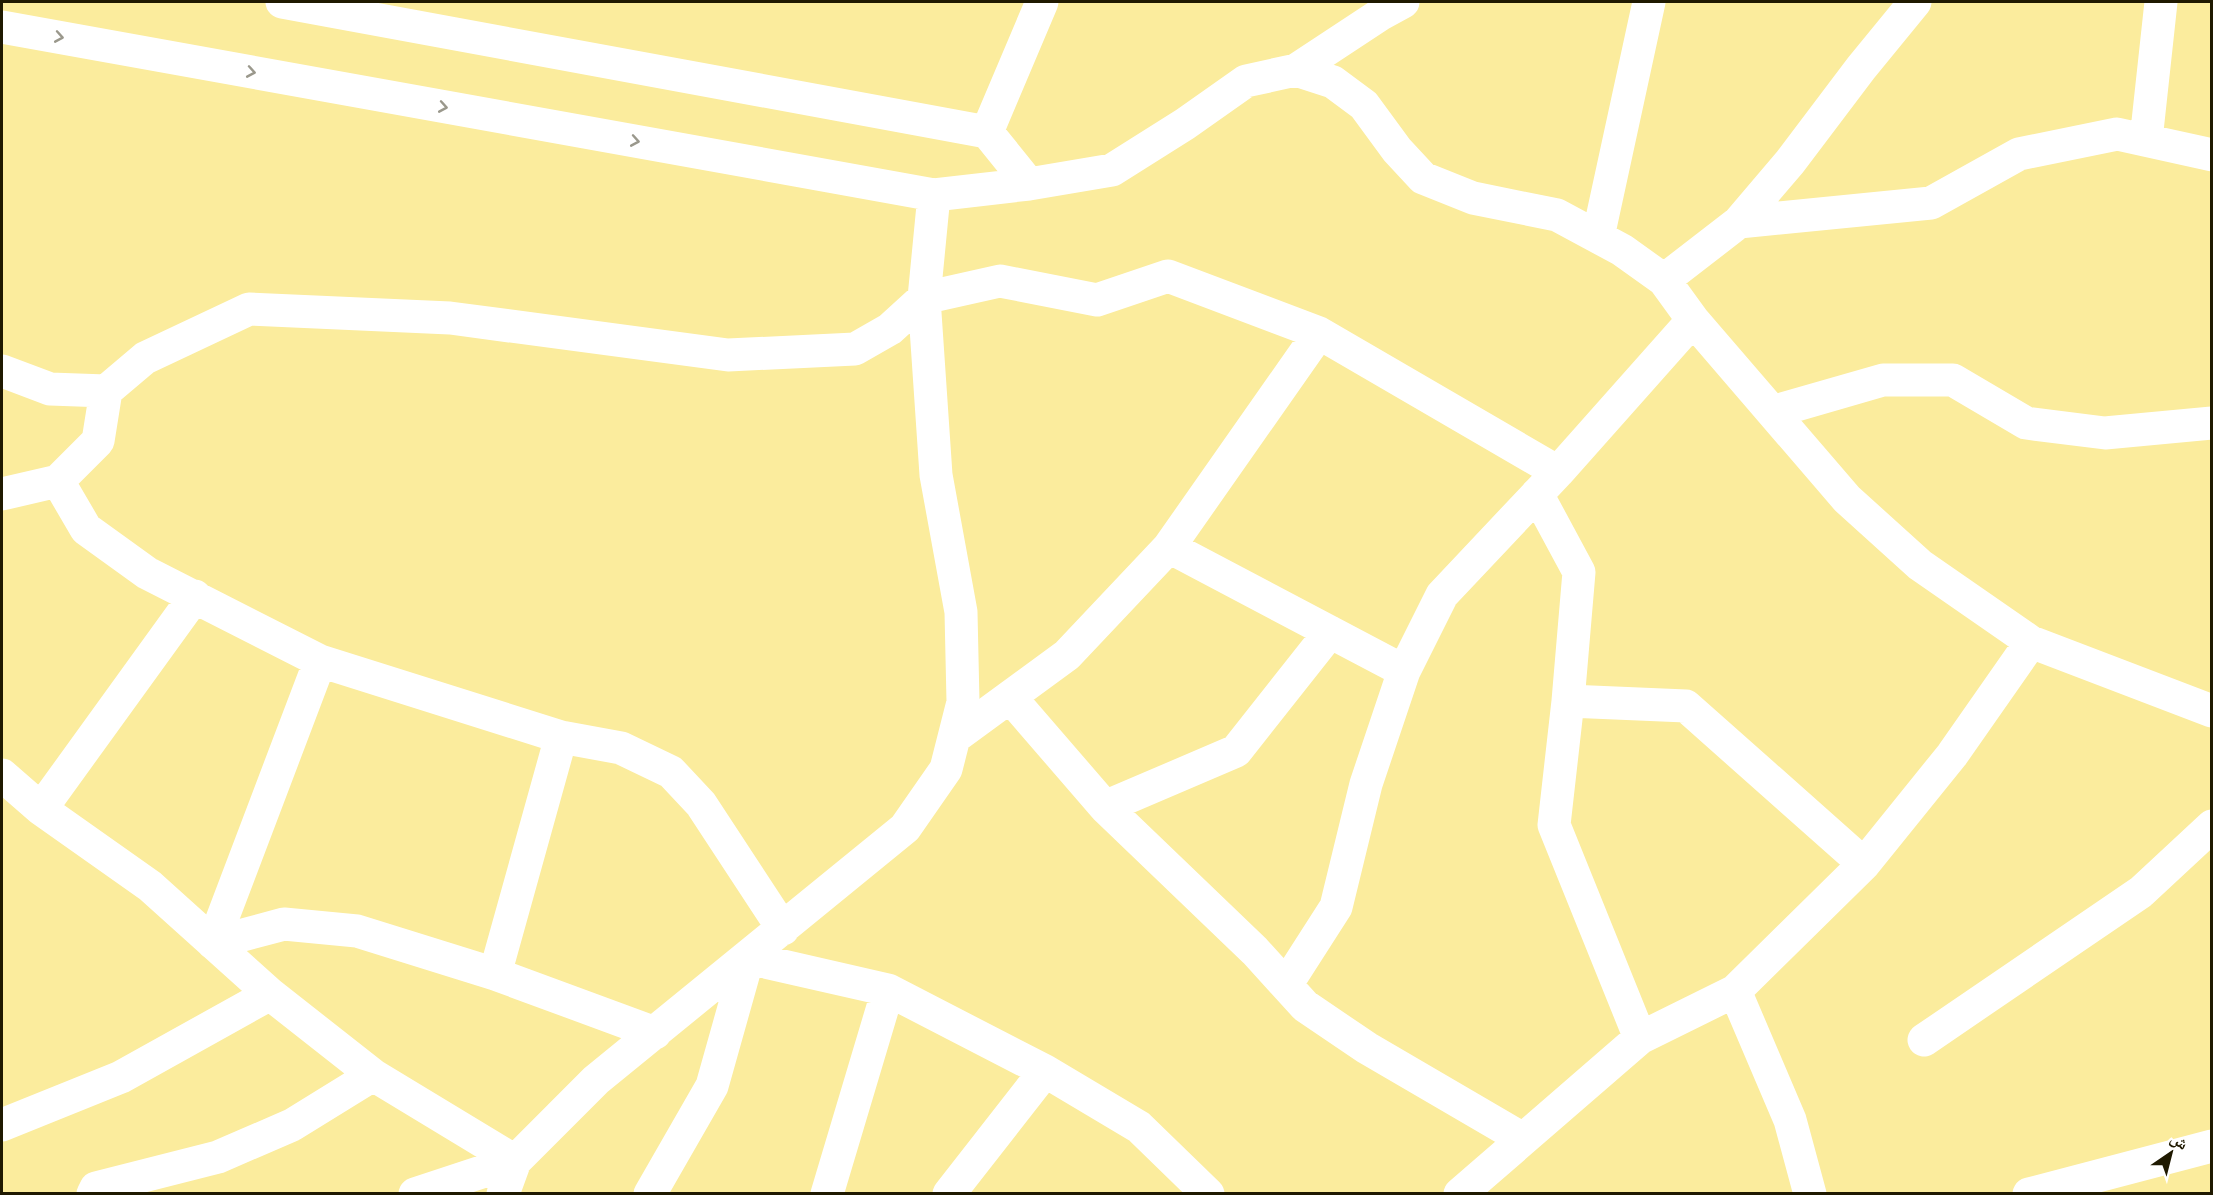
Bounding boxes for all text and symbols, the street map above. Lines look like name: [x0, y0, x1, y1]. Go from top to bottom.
one-way arrow: [54, 30, 64, 43]
one-way arrow: [246, 65, 256, 78]
one-way arrow: [438, 100, 448, 112]
one-way arrow: [629, 134, 639, 147]
north arrow: [2141, 1123, 2201, 1183]
text: ش: [2166, 1127, 2193, 1155]

